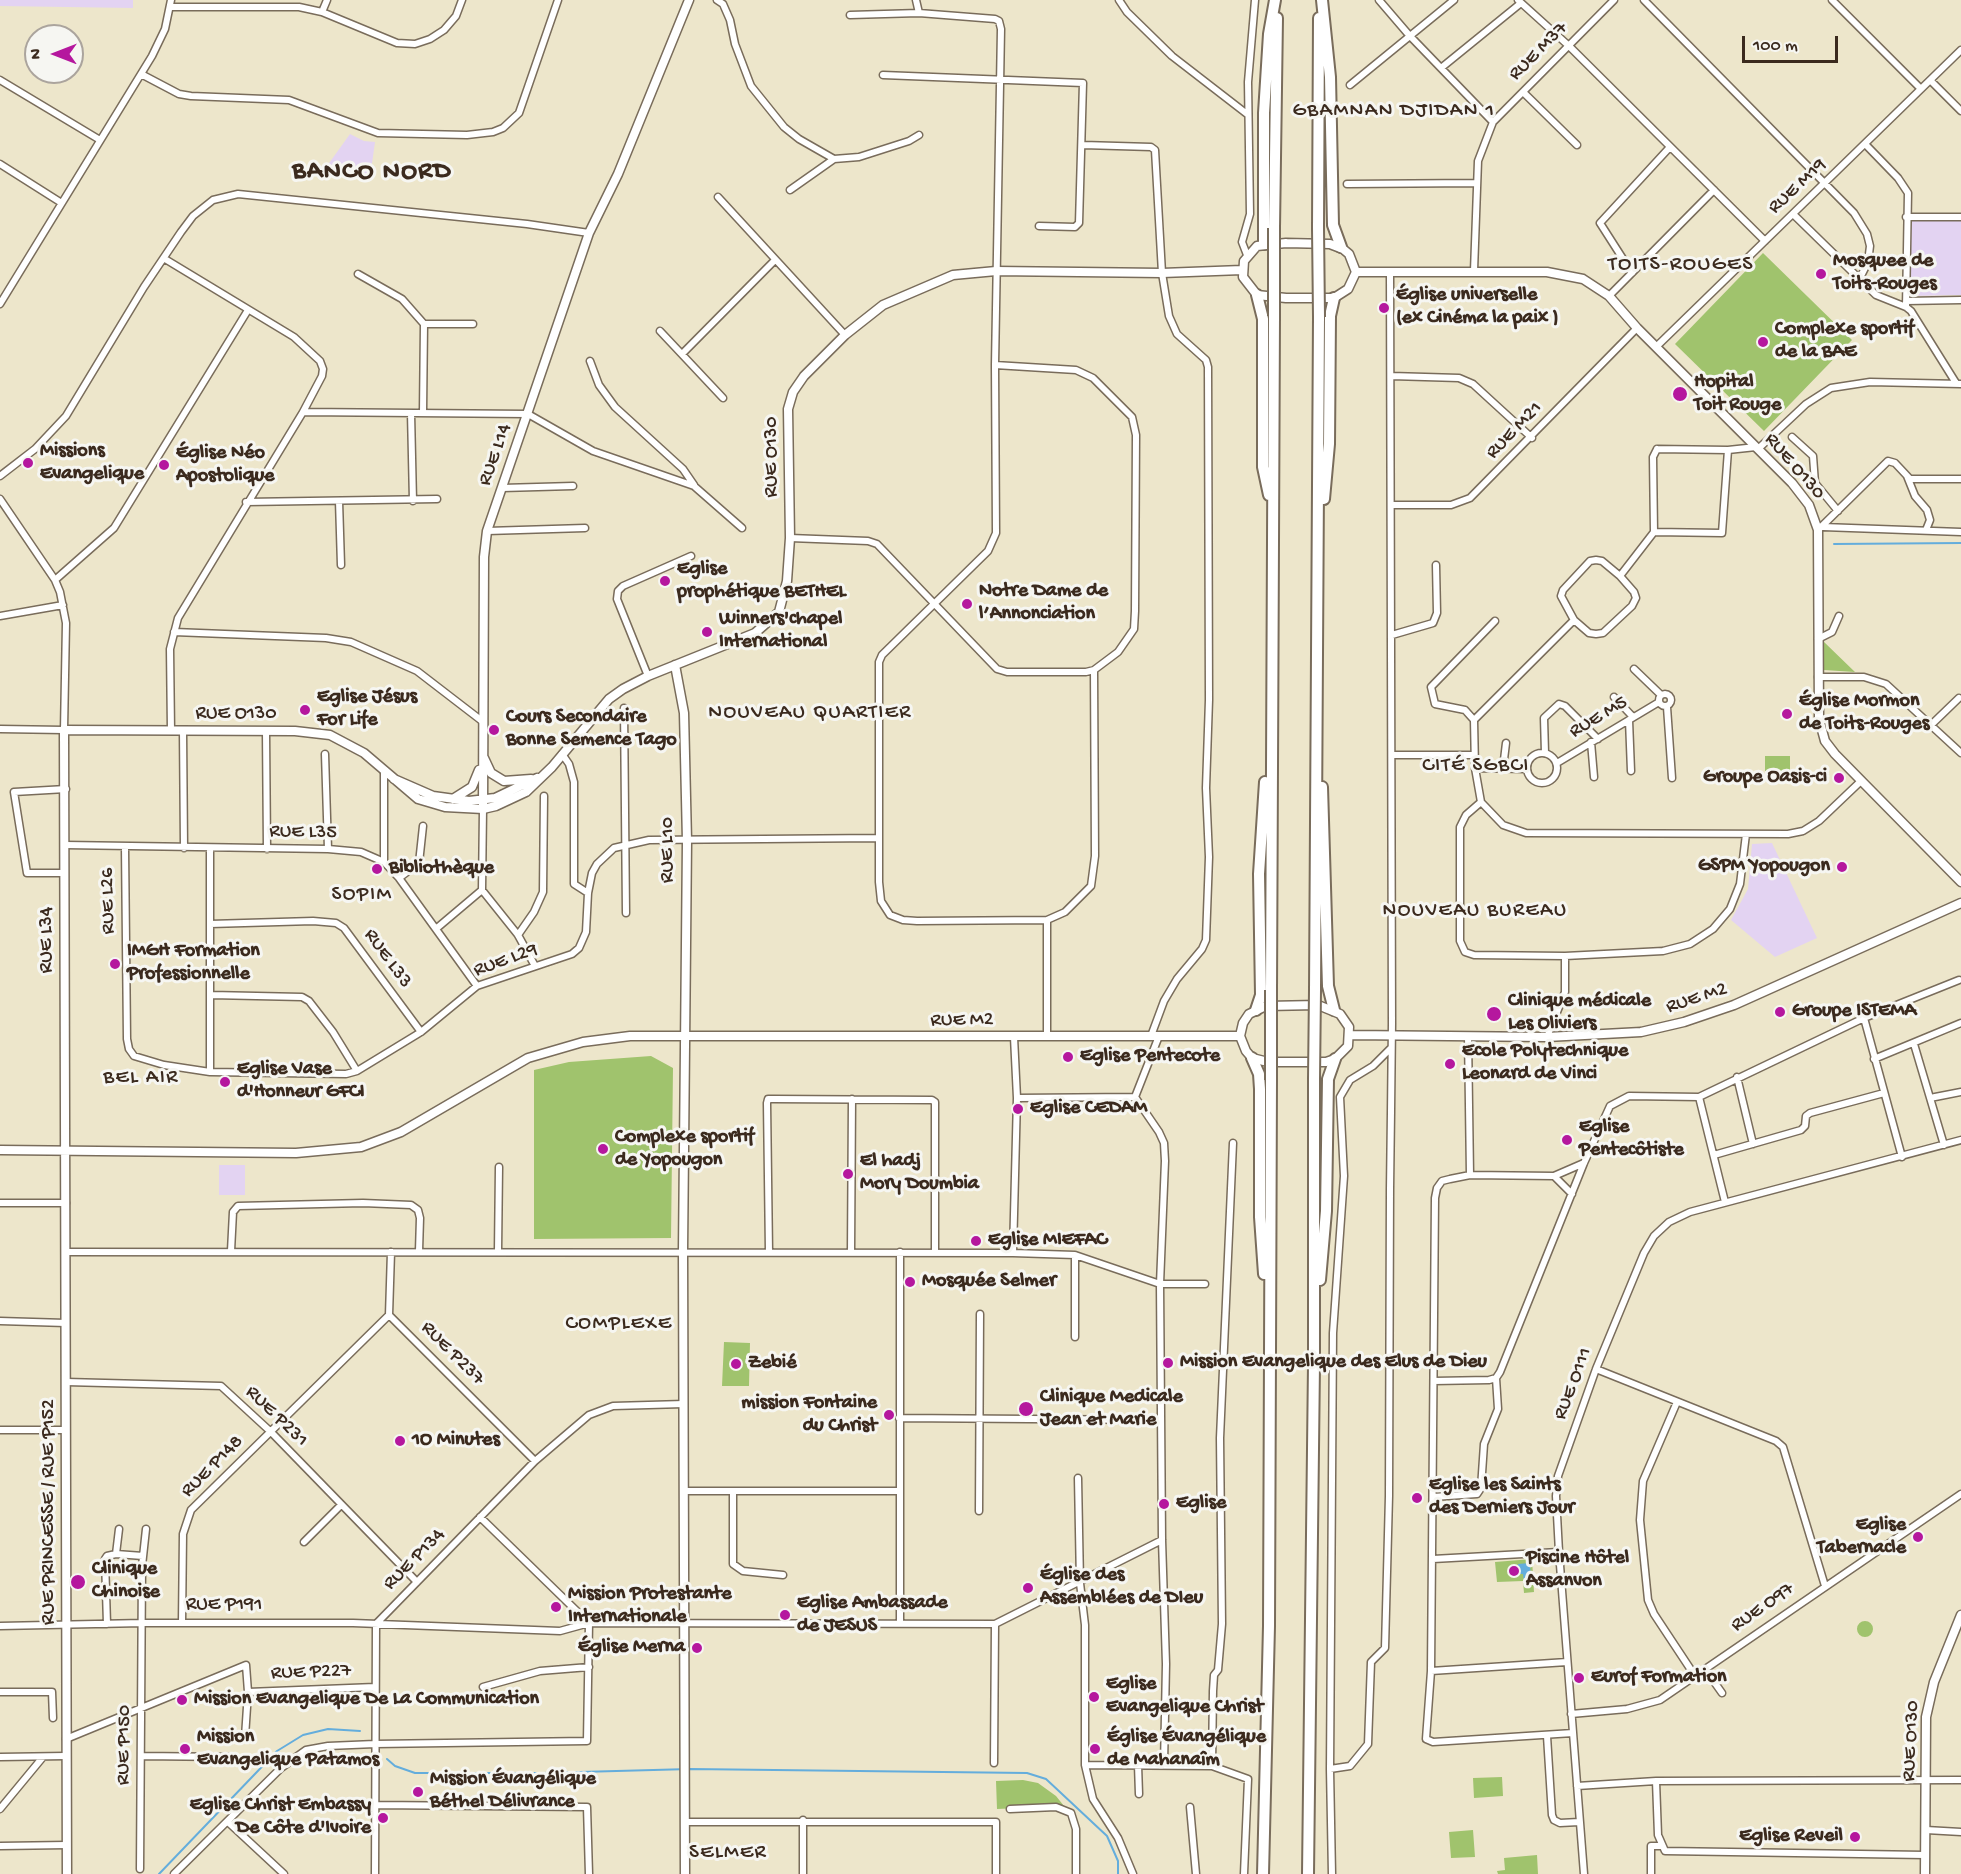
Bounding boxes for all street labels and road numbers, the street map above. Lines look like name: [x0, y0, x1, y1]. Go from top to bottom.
street label: RUE M37: [1504, 17, 1574, 87]
street label: RUE M19: [1764, 154, 1832, 220]
street label: RUE M21: [1482, 397, 1548, 465]
street label: RUE O130: [761, 416, 785, 498]
street label: RUE L14: [474, 421, 518, 489]
street label: RUE O130: [1758, 429, 1830, 505]
street label: RUE M5: [1566, 691, 1632, 745]
street label: RUE O130: [195, 703, 277, 727]
street label: RUE L10: [657, 817, 681, 883]
street label: RUE L35: [269, 820, 337, 846]
street label: RUE L26: [96, 868, 122, 934]
street label: RUE L34: [36, 907, 60, 973]
street label: RUE L33: [358, 925, 416, 993]
street label: RUE L29: [471, 938, 541, 984]
street label: RUE M2: [1663, 978, 1731, 1020]
street label: RUE M2: [930, 1008, 994, 1034]
street label: RUE P237: [415, 1317, 489, 1391]
street label: RUE O111: [1549, 1344, 1599, 1424]
street label: RUE P231: [239, 1381, 313, 1453]
street label: RUE PRINCESSE / RUE P152: [38, 1399, 62, 1625]
street label: RUE P148: [177, 1431, 249, 1503]
street label: RUE P134: [379, 1524, 451, 1596]
street label: RUE O97: [1727, 1578, 1799, 1638]
street label: RUE P191: [186, 1594, 262, 1618]
street label: RUE P227: [270, 1660, 352, 1686]
street label: RUE O130: [1898, 1700, 1926, 1782]
street label: RUE P150: [112, 1705, 138, 1785]

